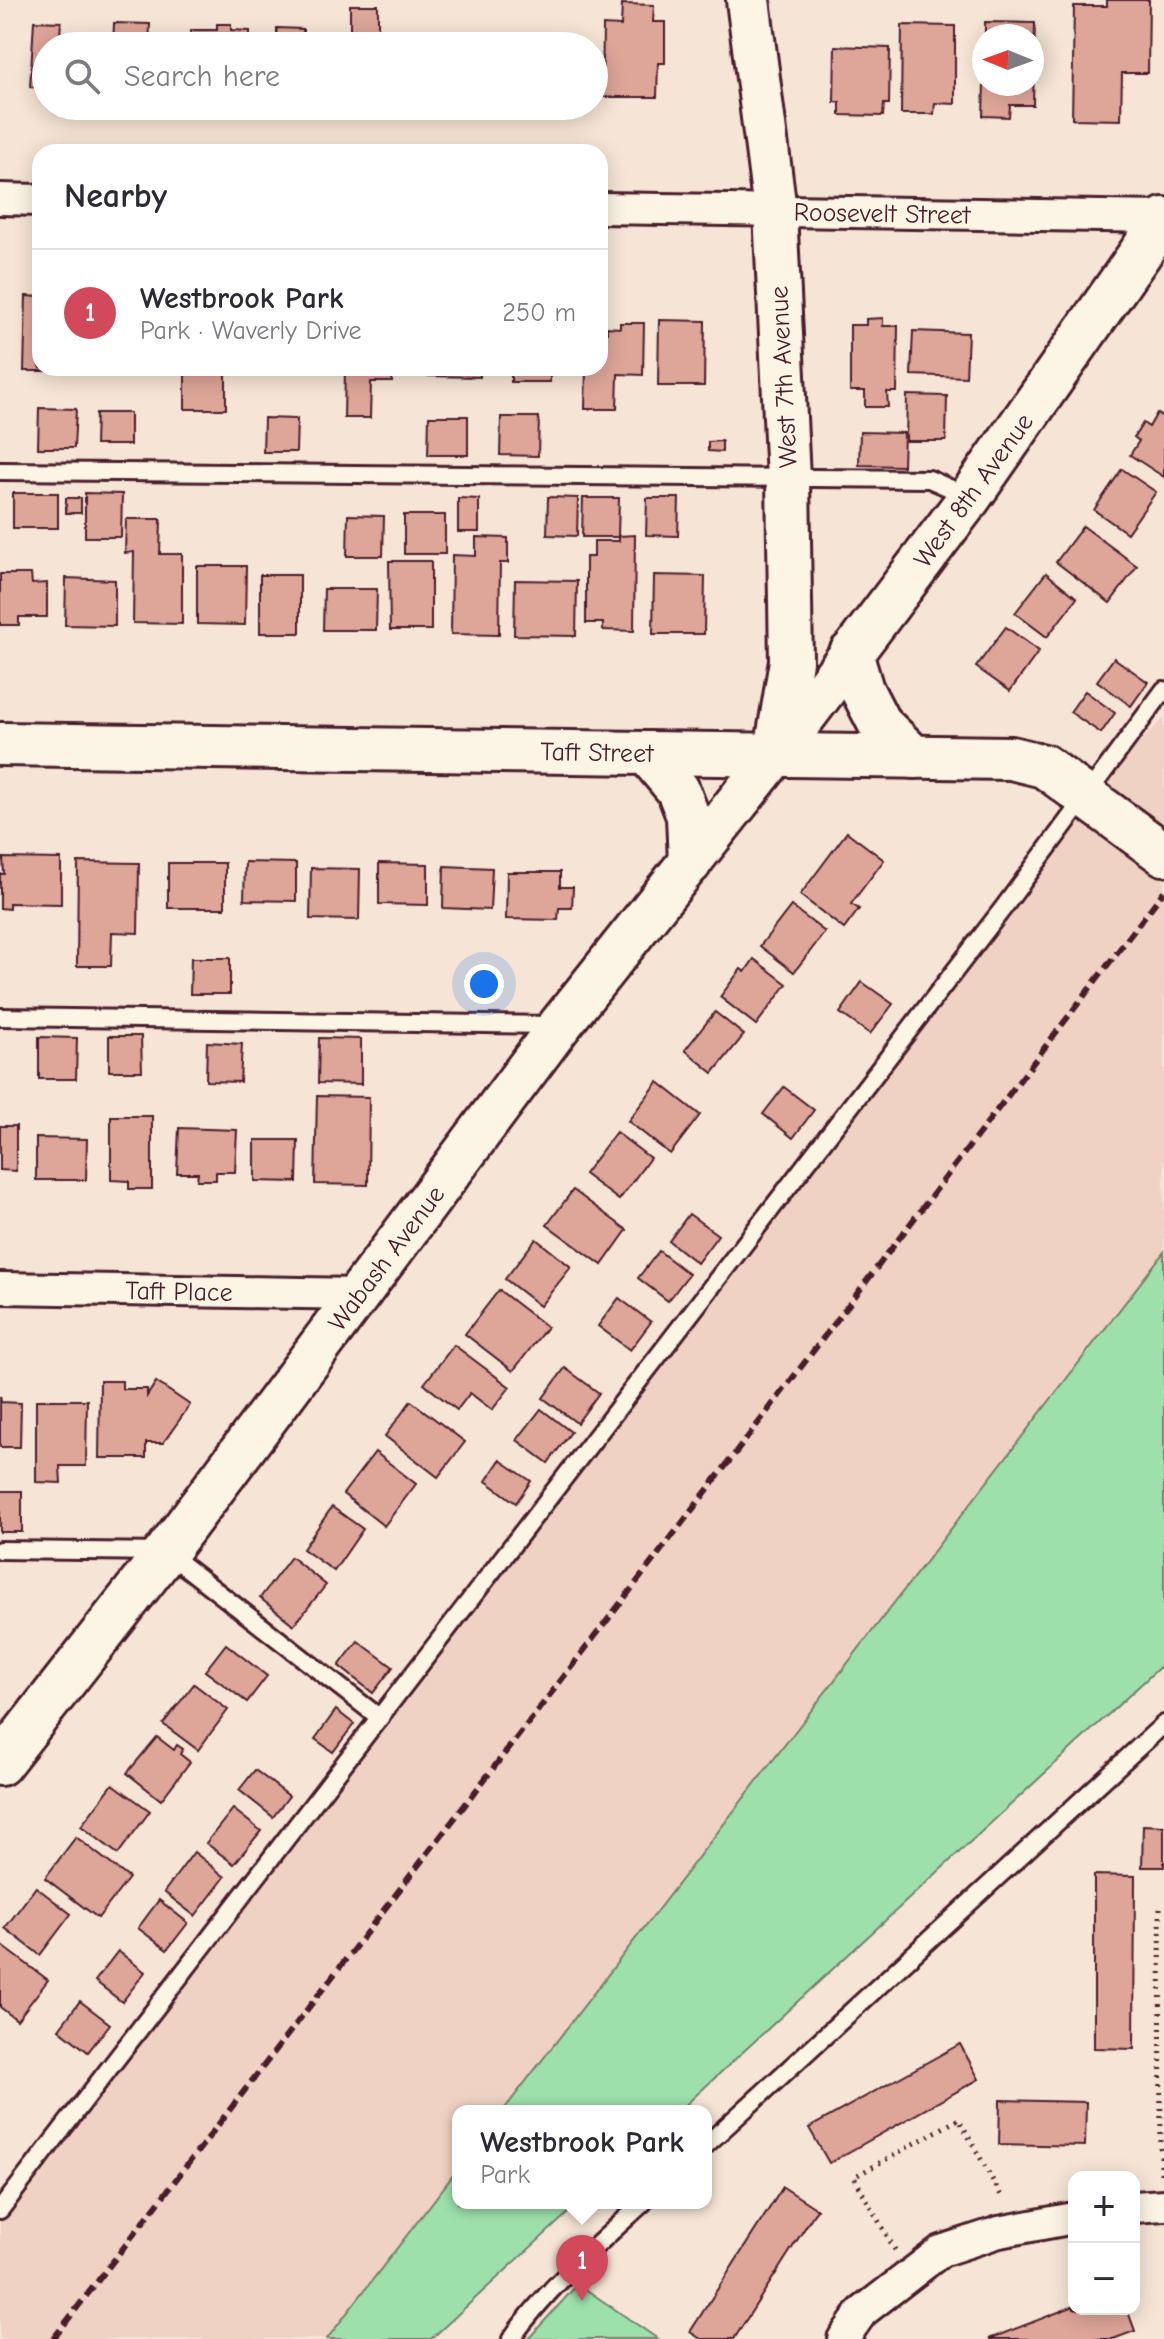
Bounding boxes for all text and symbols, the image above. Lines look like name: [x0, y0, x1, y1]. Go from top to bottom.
north arrow: [972, 24, 1044, 96]
search box: [32, 32, 608, 120]
icon: search: [60, 54, 104, 98]
text: Search here: [124, 59, 280, 94]
text: Nearby: [64, 176, 167, 216]
street label: Roosevelt Street: [793, 197, 972, 231]
text: Westbrook Park: [140, 281, 344, 316]
street label: West 7th Avenue: [764, 285, 804, 469]
text: 1: [85, 298, 95, 328]
text: 250 m: [502, 298, 576, 328]
text: Park · Waverly Drive: [140, 316, 362, 346]
street label: West 8th Avenue: [908, 408, 1040, 574]
street label: Taft Street: [540, 737, 655, 769]
your location: [464, 964, 504, 1004]
street label: Wabash Avenue: [322, 1180, 451, 1337]
street label: Taft Place: [125, 1276, 233, 1308]
popup: [452, 2105, 712, 2209]
text: Westbrook Park: [480, 2125, 684, 2160]
text: Park: [480, 2160, 530, 2190]
map controls: [1068, 2171, 1140, 2315]
button: +: [1068, 2171, 1140, 2243]
pin: 1: [556, 2235, 608, 2301]
button: −: [1068, 2243, 1140, 2315]

